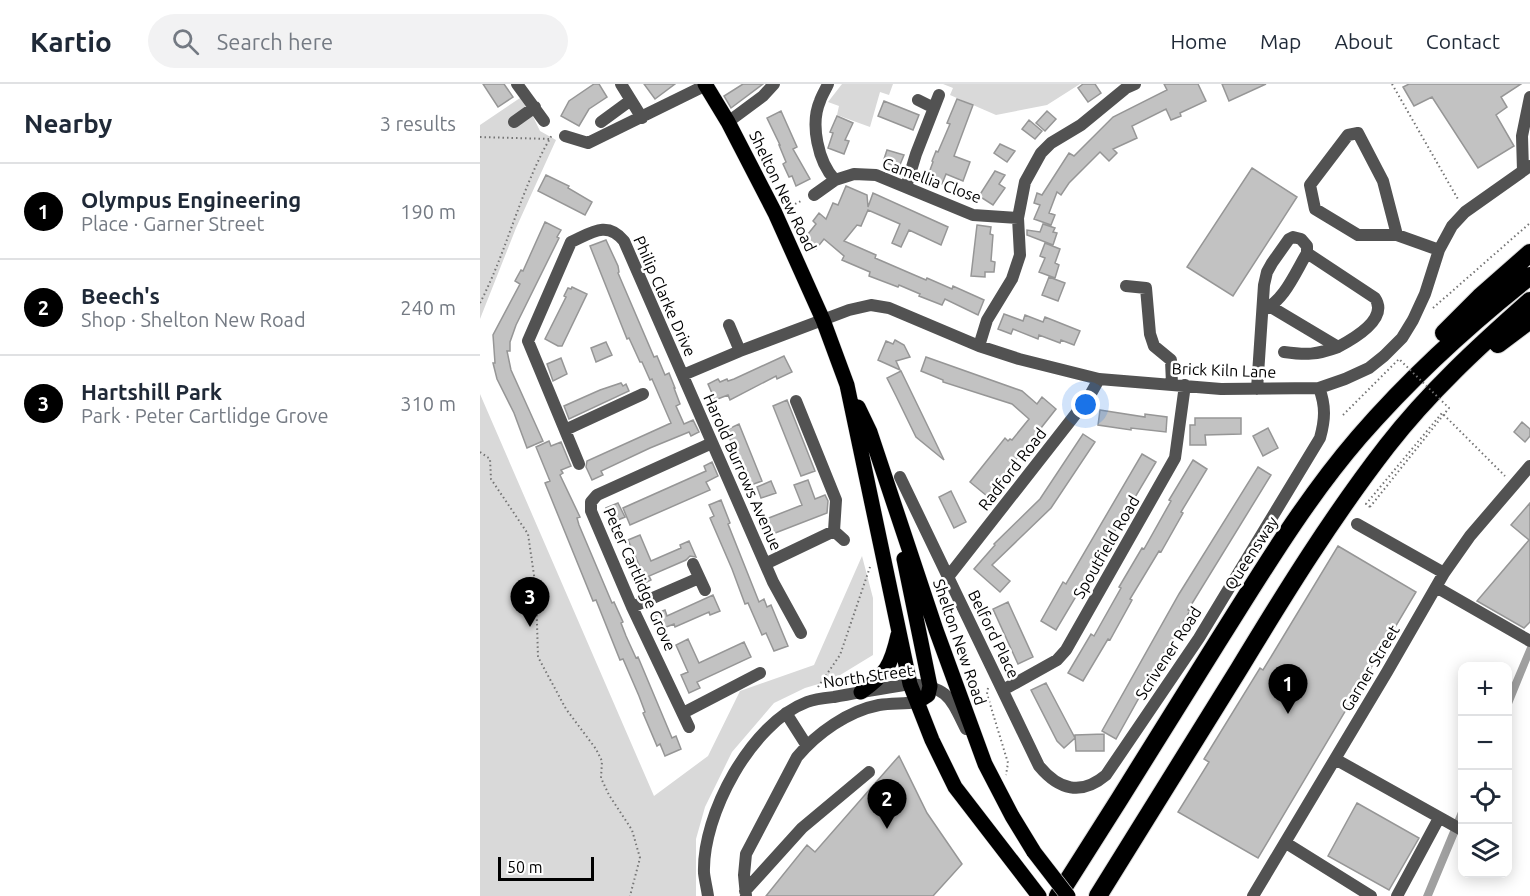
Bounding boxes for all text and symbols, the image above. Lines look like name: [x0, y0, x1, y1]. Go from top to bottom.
search box: [148, 14, 568, 68]
icon: search: [169, 25, 202, 58]
text: Kartio: [30, 26, 112, 57]
text: Search here: [217, 29, 333, 54]
text: Home: [1170, 29, 1227, 53]
text: Map: [1260, 29, 1301, 53]
text: About: [1334, 29, 1393, 53]
text: Contact: [1426, 29, 1500, 53]
text: Nearby: [24, 109, 112, 138]
text: 3 results: [380, 112, 456, 135]
street label: Shelton New Road: [746, 128, 820, 254]
street label: Camellia Close: [880, 154, 984, 206]
text: Olympus Engineering: [81, 187, 301, 212]
text: 1: [38, 200, 49, 223]
text: 190 m: [400, 200, 456, 223]
text: Place · Garner Street: [81, 212, 264, 235]
street label: Philip Clarke Drive: [630, 233, 700, 359]
text: Beech's: [81, 283, 160, 308]
text: 2: [38, 296, 49, 319]
text: 240 m: [400, 296, 456, 319]
text: Shop · Shelton New Road: [81, 308, 306, 331]
street label: Brick Kiln Lane: [1171, 359, 1277, 381]
text: Hartshill Park: [81, 379, 222, 404]
your location: [1071, 390, 1100, 419]
street label: Harold Burrows Avenue: [700, 391, 786, 553]
text: 3: [38, 392, 49, 415]
text: 310 m: [400, 392, 456, 415]
text: Park · Peter Cartlidge Grove: [81, 404, 329, 427]
street label: Radford Road: [974, 424, 1050, 514]
street label: Spoutfield Road: [1069, 493, 1143, 601]
street label: Peter Cartlidge Grove: [600, 505, 680, 653]
street label: Queensway: [1221, 513, 1281, 593]
street label: Shelton New Road: [930, 577, 990, 707]
pin: 3: [511, 578, 550, 627]
street label: Belford Place: [965, 587, 1023, 681]
street label: Scrivener Road: [1131, 603, 1205, 703]
street label: Garner Street: [1337, 621, 1403, 714]
street label: North Street: [822, 661, 915, 691]
map controls: [1458, 662, 1512, 878]
button: +: [1458, 662, 1512, 716]
pin: 1: [1268, 664, 1308, 714]
button: −: [1458, 716, 1512, 770]
button: locate: [1458, 770, 1512, 824]
pin: 2: [868, 780, 906, 829]
button: layers: [1458, 824, 1512, 878]
scale bar: [498, 854, 594, 882]
text: 50 m: [507, 858, 543, 876]

